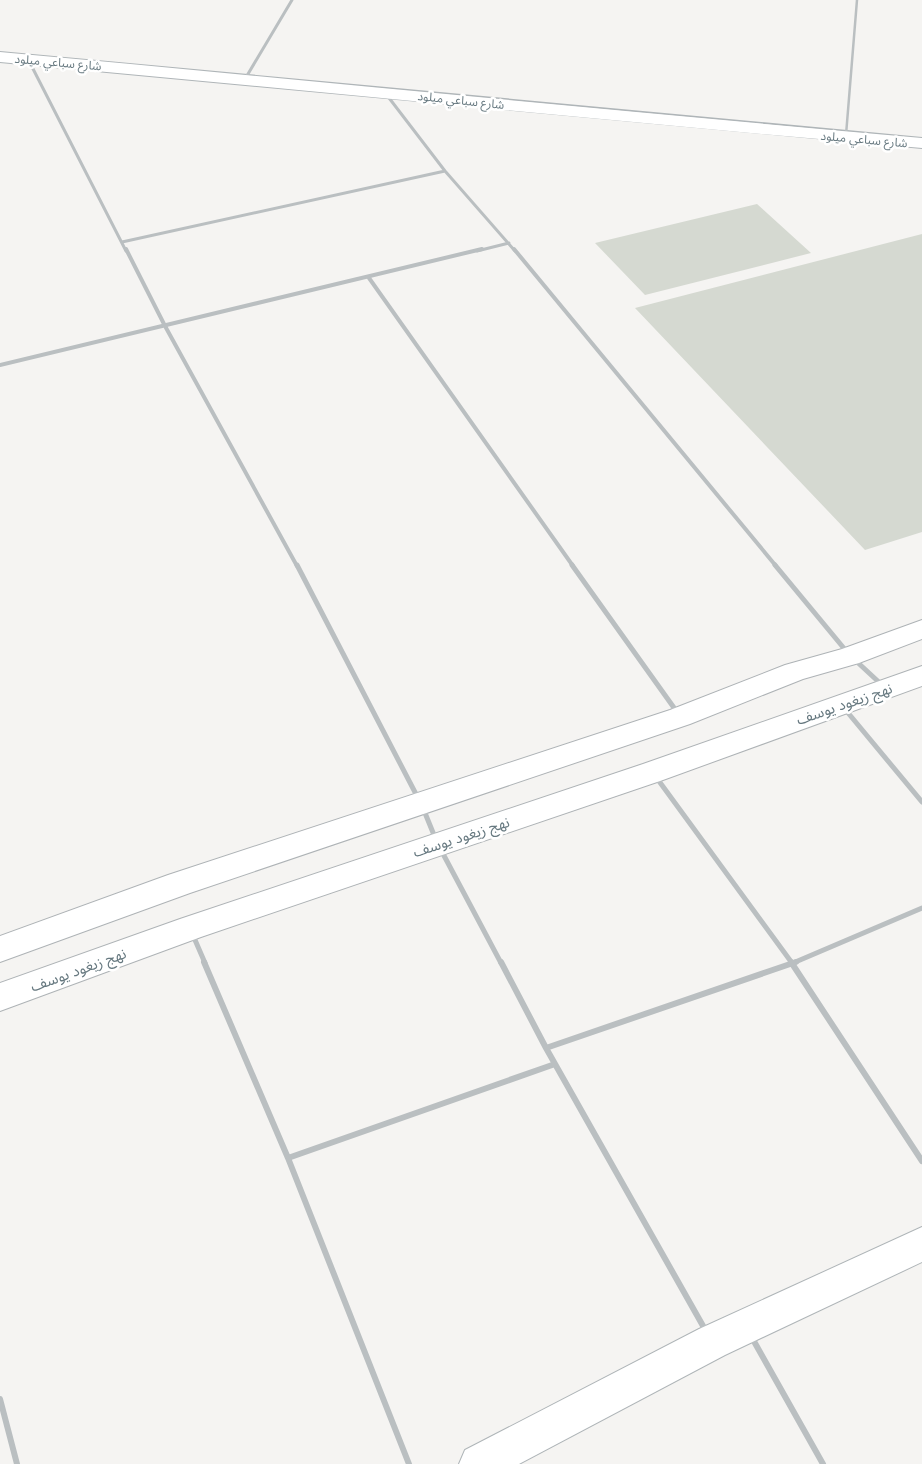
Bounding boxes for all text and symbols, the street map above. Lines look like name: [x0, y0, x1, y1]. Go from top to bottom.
street label: شارع سباعي ميلود: [14, 51, 102, 76]
street label: شارع سباعي ميلود: [417, 88, 505, 115]
street label: شارع سباعي ميلود: [820, 128, 908, 153]
street label: نهج زيغود يوسف: [794, 678, 896, 732]
street label: نهج زيغود يوسف: [410, 812, 513, 864]
street label: نهج زيغود يوسف: [28, 943, 130, 998]

